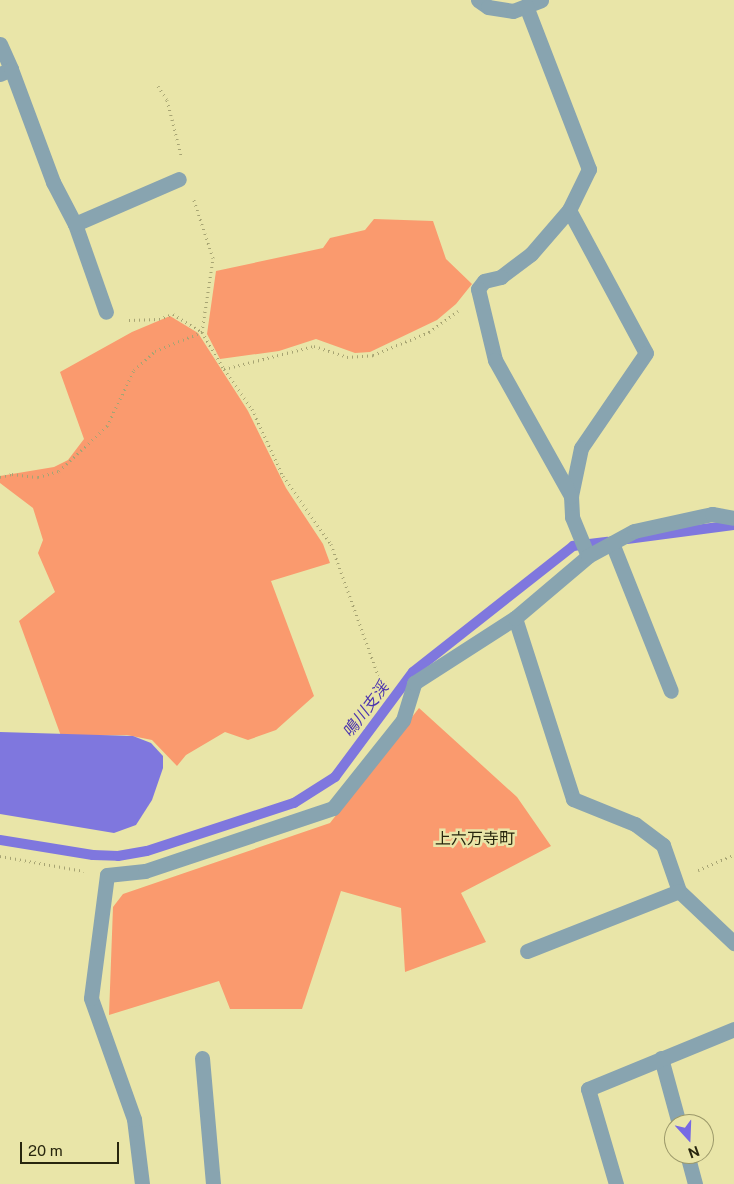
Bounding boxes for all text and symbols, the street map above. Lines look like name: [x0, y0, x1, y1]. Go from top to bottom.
water label: 鳴川支渓: [339, 679, 393, 741]
district label: 上六万寺町: [435, 829, 515, 849]
north arrow: [664, 1114, 714, 1164]
scale bar: [22, 1132, 121, 1164]
text: 20 m: [28, 1142, 63, 1159]
text: N: [686, 1143, 702, 1162]

